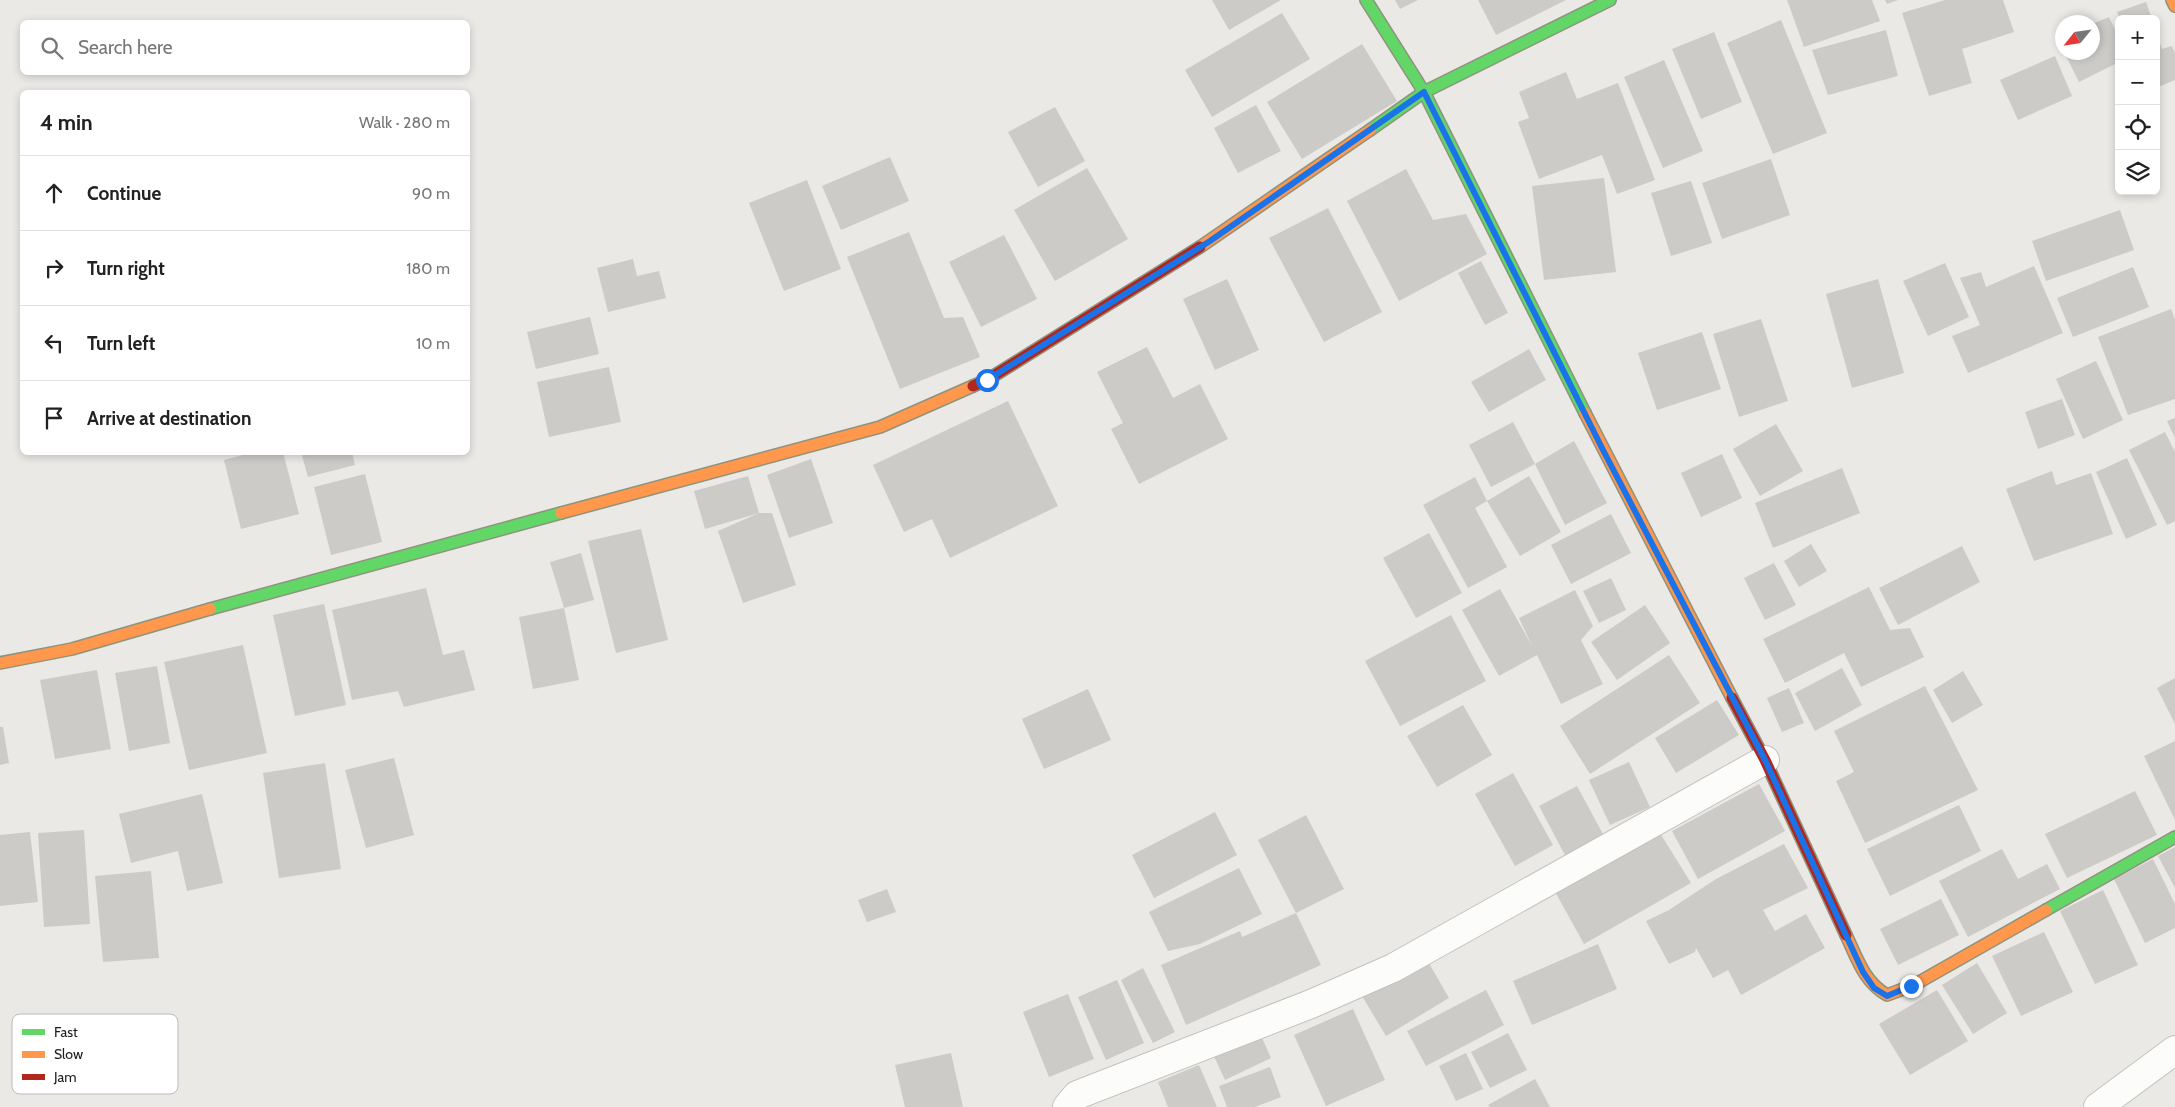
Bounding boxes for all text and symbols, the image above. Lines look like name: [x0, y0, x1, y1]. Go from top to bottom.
north arrow: [2055, 15, 2100, 60]
map controls: [2115, 15, 2160, 195]
button: +: [2115, 15, 2160, 60]
search box: [20, 20, 470, 75]
icon: search: [38, 34, 66, 62]
text: Search here: [78, 36, 172, 59]
button: −: [2115, 60, 2160, 105]
button: locate: [2115, 105, 2160, 150]
text: 4 min: [40, 110, 93, 135]
text: Walk · 280 m: [359, 113, 450, 132]
button: layers: [2115, 150, 2160, 195]
icon: ahead: [40, 179, 68, 207]
text: Continue: [87, 182, 161, 205]
text: 90 m: [412, 184, 450, 203]
icon: right: [40, 254, 68, 282]
text: Turn right: [87, 257, 165, 280]
text: 180 m: [406, 259, 450, 278]
icon: left: [40, 329, 68, 357]
text: Turn left: [87, 332, 155, 355]
text: 10 m: [416, 334, 450, 353]
route start: [976, 369, 999, 392]
icon: arrive: [40, 404, 68, 432]
text: Arrive at destination: [87, 407, 251, 430]
route end: [1900, 975, 1923, 998]
legend: [12, 1014, 178, 1094]
text: Fast: [54, 1023, 78, 1041]
text: Slow: [54, 1045, 83, 1063]
text: Jam: [53, 1068, 76, 1086]

